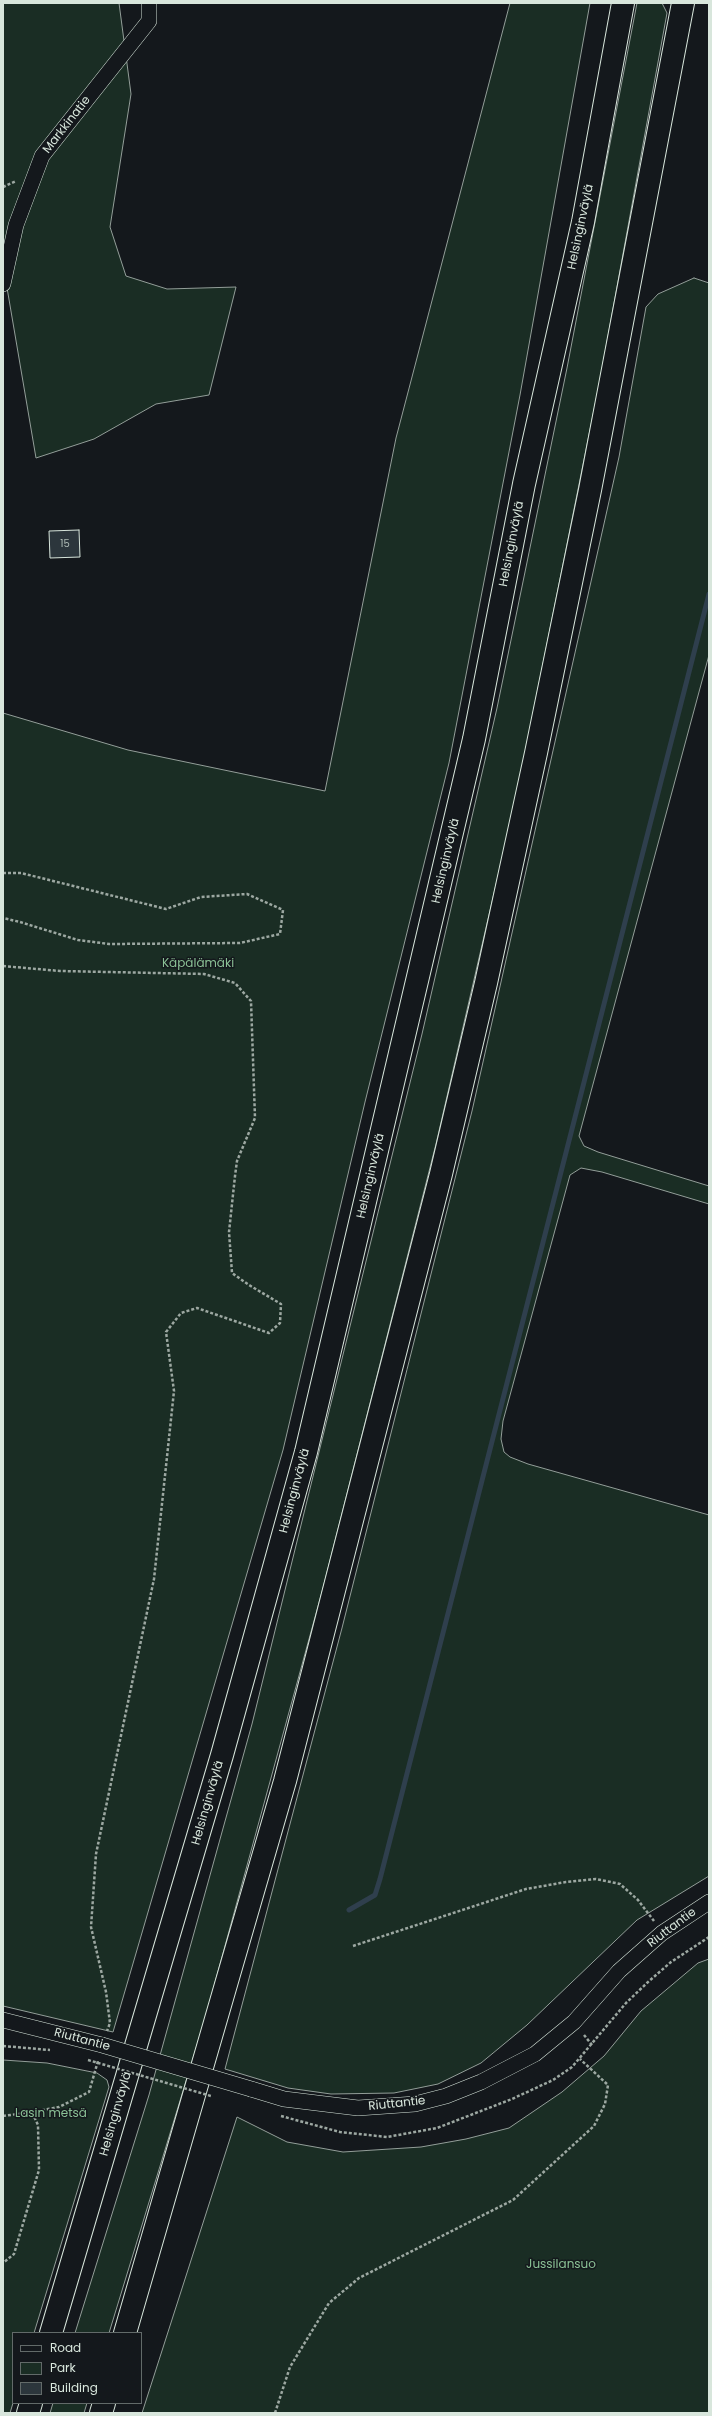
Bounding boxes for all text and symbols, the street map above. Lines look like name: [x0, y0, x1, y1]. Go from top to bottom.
street label: Markkinatie: [40, 93, 94, 157]
street label: Helsinginväylä: [565, 183, 597, 271]
street label: Helsinginväylä: [497, 500, 527, 588]
house number: 15: [60, 538, 70, 550]
street label: Helsinginväylä: [429, 817, 463, 905]
park label: Käpälämäki: [162, 957, 234, 971]
street label: Helsinginväylä: [354, 1132, 388, 1220]
street label: Helsinginväylä: [277, 1447, 313, 1535]
street label: Helsinginväylä: [189, 1759, 227, 1847]
street label: Riuttantie: [645, 1905, 699, 1951]
street label: Riuttantie: [53, 2026, 111, 2054]
street label: Helsinginväylä: [97, 2070, 135, 2158]
street label: Riuttantie: [368, 2094, 426, 2114]
park label: Lasin metsä: [15, 2107, 87, 2121]
park label: Jussilansuo: [526, 2258, 596, 2272]
legend: [12, 2332, 142, 2404]
text: Road: [50, 2339, 81, 2356]
text: Park: [50, 2359, 76, 2376]
text: Building: [50, 2379, 98, 2396]

